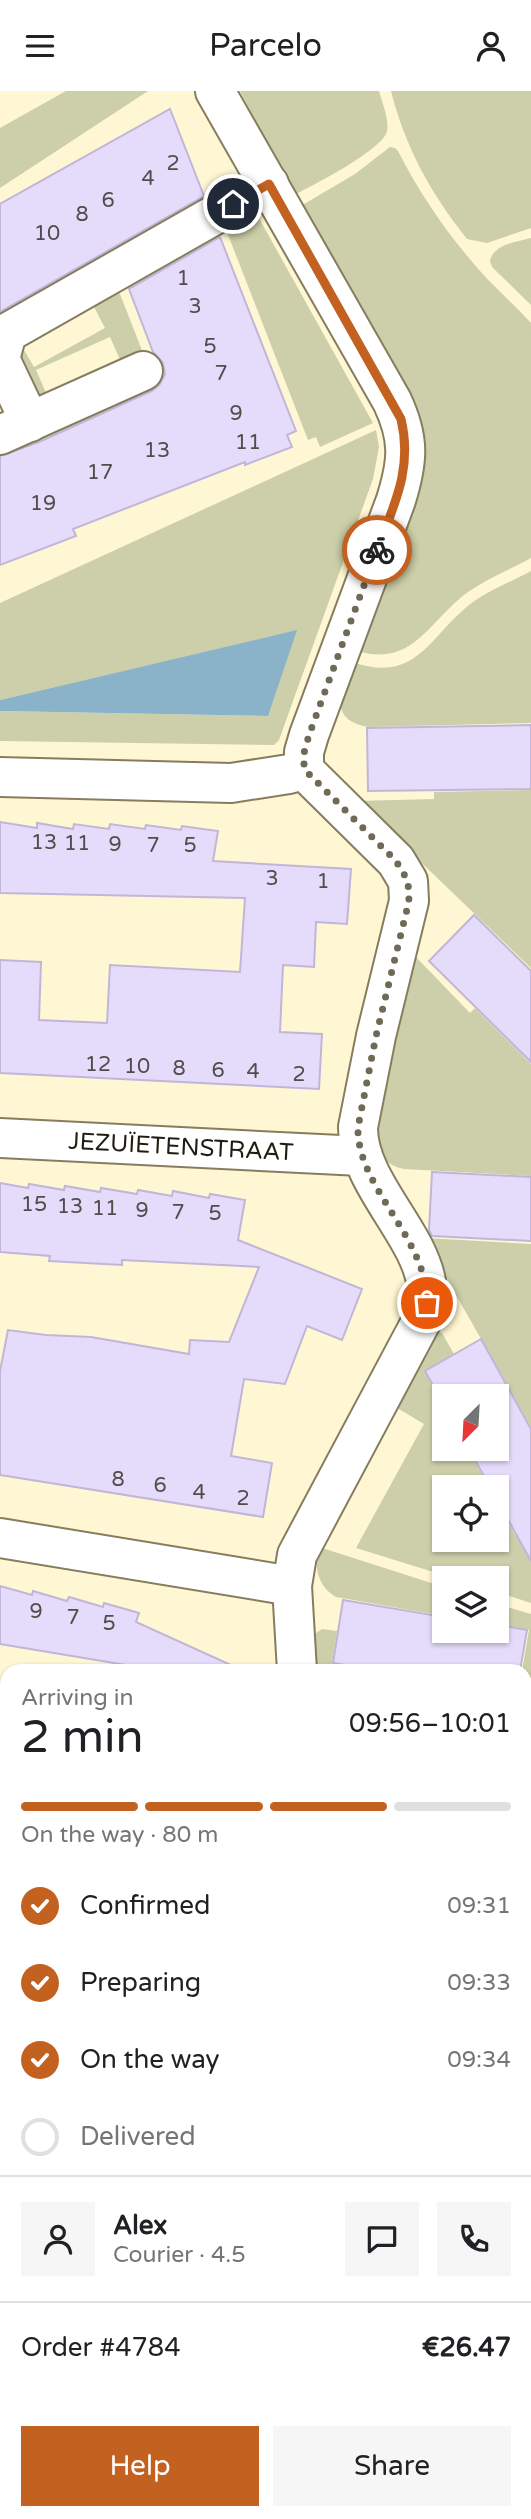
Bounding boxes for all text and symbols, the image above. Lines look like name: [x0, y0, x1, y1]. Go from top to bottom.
icon: menu: [21, 27, 59, 65]
text: Parcelo: [209, 27, 322, 65]
icon: person: [472, 27, 510, 65]
house number: 2: [166, 151, 180, 176]
house number: 4: [141, 166, 155, 191]
pin: [203, 174, 263, 234]
icon: home: [214, 185, 252, 223]
house number: 6: [101, 188, 115, 213]
house number: 8: [75, 202, 89, 227]
house number: 10: [34, 221, 60, 246]
house number: 1: [176, 266, 190, 291]
house number: 3: [188, 294, 202, 319]
house number: 5: [203, 334, 217, 359]
house number: 7: [214, 361, 228, 386]
house number: 9: [229, 401, 243, 426]
house number: 11: [235, 430, 261, 455]
house number: 13: [144, 438, 170, 463]
house number: 17: [87, 460, 113, 485]
house number: 19: [30, 491, 56, 516]
courier: [342, 515, 412, 585]
icon: bike: [358, 531, 396, 569]
house number: 13: [31, 830, 57, 855]
house number: 11: [64, 831, 90, 856]
house number: 9: [108, 832, 122, 857]
house number: 7: [146, 833, 160, 858]
house number: 5: [183, 833, 197, 858]
house number: 3: [265, 866, 279, 891]
house number: 1: [316, 869, 330, 894]
house number: 12: [85, 1052, 111, 1077]
house number: 10: [124, 1054, 150, 1079]
house number: 8: [172, 1056, 186, 1081]
house number: 6: [211, 1058, 225, 1083]
house number: 4: [246, 1059, 260, 1084]
house number: 2: [292, 1062, 306, 1087]
street label: JEZUÏETENSTRAAT: [68, 1127, 295, 1167]
house number: 15: [21, 1192, 47, 1217]
house number: 13: [57, 1194, 83, 1219]
house number: 11: [92, 1196, 118, 1221]
house number: 9: [135, 1198, 149, 1223]
house number: 7: [171, 1200, 185, 1225]
house number: 5: [208, 1201, 222, 1226]
pin: [397, 1273, 457, 1333]
icon: bag: [408, 1284, 446, 1322]
north arrow: [432, 1384, 509, 1461]
map controls: [432, 1384, 509, 1643]
house number: 8: [111, 1467, 125, 1492]
house number: 6: [153, 1473, 167, 1498]
button: locate: [432, 1475, 509, 1552]
house number: 4: [192, 1480, 206, 1505]
house number: 2: [236, 1486, 250, 1511]
button: layers: [432, 1566, 509, 1643]
house number: 9: [29, 1599, 43, 1624]
house number: 7: [66, 1605, 80, 1630]
house number: 5: [102, 1611, 116, 1636]
text: Arriving in: [21, 1684, 134, 1712]
text: 09:56–10:01: [349, 1708, 511, 1739]
text: 2 min: [21, 1710, 144, 1765]
text: On the way · 80 m: [21, 1821, 218, 1849]
icon: check: [21, 1887, 59, 1925]
text: Confirmed: [80, 1890, 210, 1921]
text: 09:31: [447, 1892, 511, 1920]
icon: check: [21, 1964, 59, 2002]
text: Preparing: [80, 1967, 201, 1998]
text: 09:33: [447, 1969, 511, 1997]
icon: check: [21, 2041, 59, 2079]
text: On the way: [80, 2044, 220, 2075]
text: 09:34: [447, 2046, 511, 2074]
text: Delivered: [80, 2121, 196, 2152]
button: person: [21, 2202, 95, 2276]
button: chat: [345, 2202, 419, 2276]
button: phone: [437, 2202, 511, 2276]
text: Alex: [113, 2210, 167, 2241]
text: Courier · 4.5: [113, 2241, 246, 2269]
text: Order #4784: [21, 2332, 181, 2363]
text: €26.47: [422, 2332, 511, 2363]
button: Help: [21, 2426, 259, 2506]
button: Share: [273, 2426, 511, 2506]

